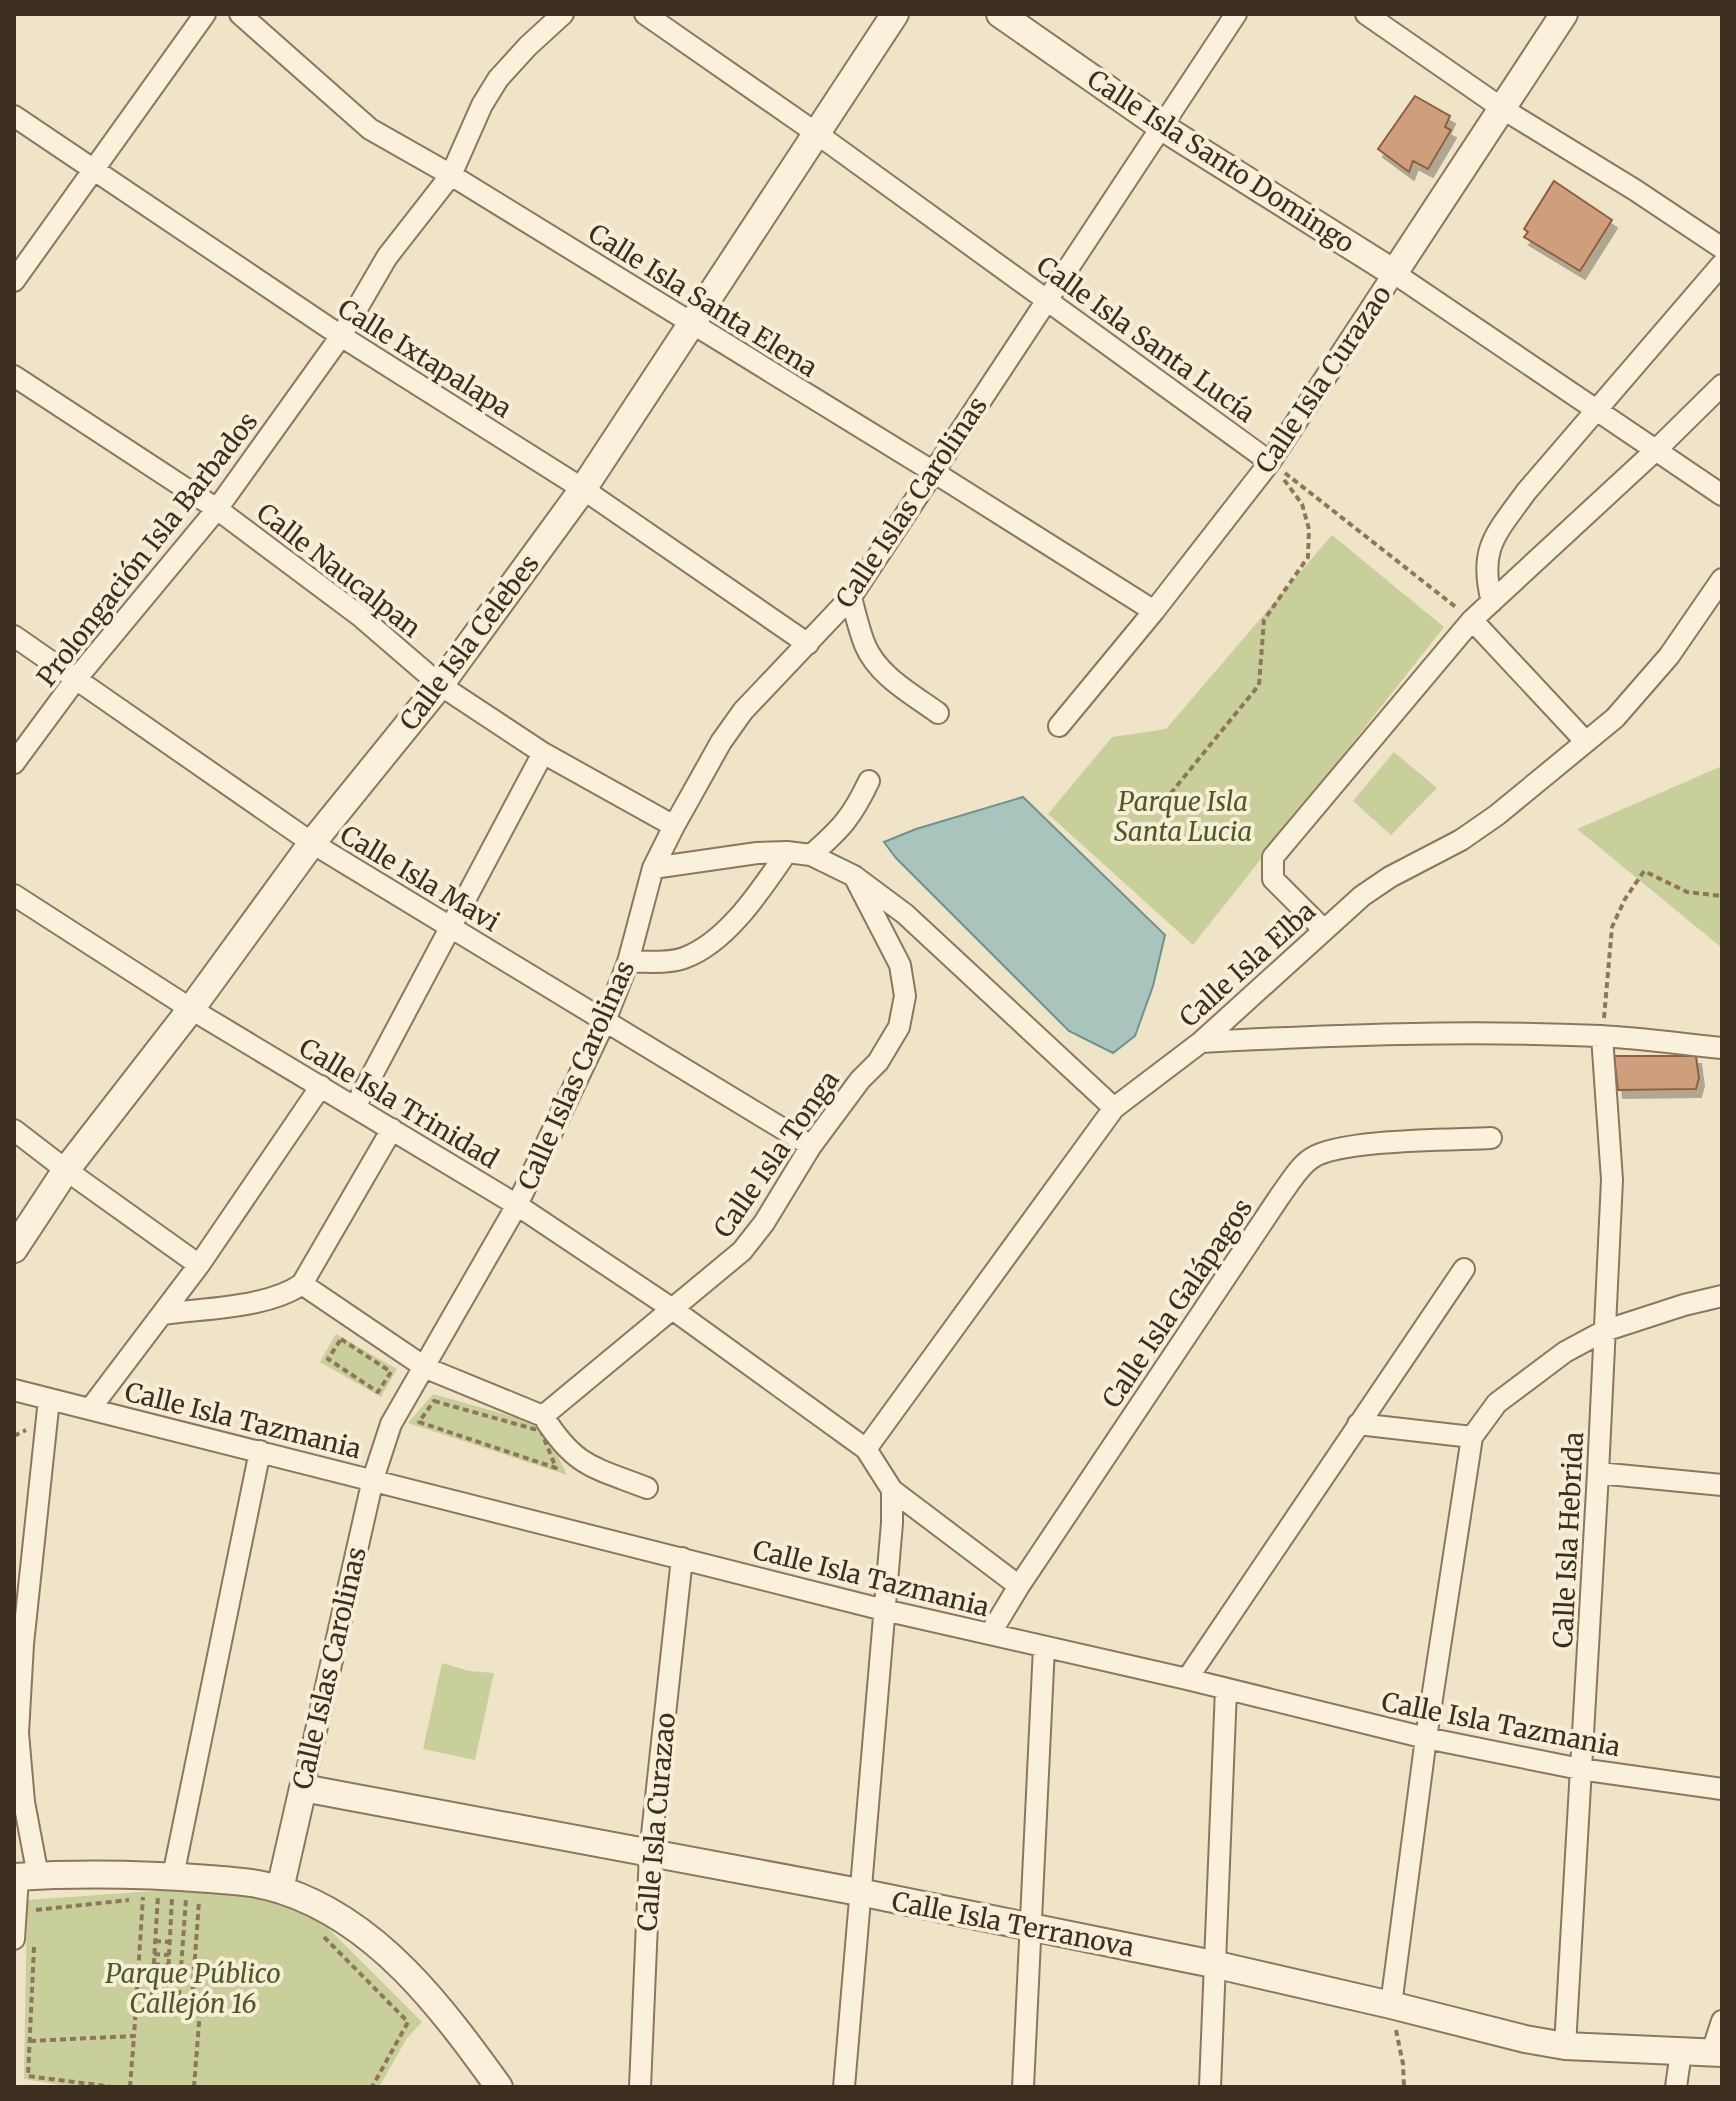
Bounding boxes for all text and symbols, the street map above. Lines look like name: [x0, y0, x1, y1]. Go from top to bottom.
street label: Calle Isla Santo Domingo: [1081, 62, 1361, 260]
street label: Calle Isla Santa Elena: [582, 216, 824, 384]
street label: Calle Isla Santa Lucía: [1031, 249, 1262, 429]
street label: Calle Isla Curazao: [1248, 279, 1398, 479]
street label: Calle Ixtapalapa: [332, 291, 518, 425]
street label: Calle Islas Carolinas: [828, 390, 994, 614]
street label: Prolongación Isla Barbados: [30, 405, 264, 693]
street label: Calle Naucalpan: [250, 496, 428, 644]
street label: Calle Isla Celebes: [392, 548, 546, 736]
park label: Parque Isla Santa Lucia: [1114, 785, 1252, 848]
street label: Calle Isla Mavi: [334, 818, 506, 938]
street label: Calle Isla Elba: [1172, 894, 1322, 1034]
street label: Calle Islas Carolinas: [511, 955, 641, 1195]
street label: Calle Isla Trinidad: [293, 1031, 505, 1176]
street label: Calle Isla Tonga: [706, 1064, 846, 1244]
street label: Calle Isla Galápagos: [1095, 1192, 1259, 1414]
street label: Calle Isla Tazmania: [121, 1375, 365, 1465]
street label: Calle Isla Hebrida: [1546, 1431, 1590, 1649]
street label: Calle Isla Tazmania: [749, 1533, 993, 1623]
street label: Calle Islas Carolinas: [285, 1544, 373, 1792]
street label: Calle Isla Tazmania: [1379, 1685, 1623, 1763]
street label: Calle Isla Curazao: [630, 1711, 682, 1933]
street label: Calle Isla Terranova: [889, 1884, 1137, 1964]
park label: Parque Público Callejón 16: [105, 1957, 281, 2020]

